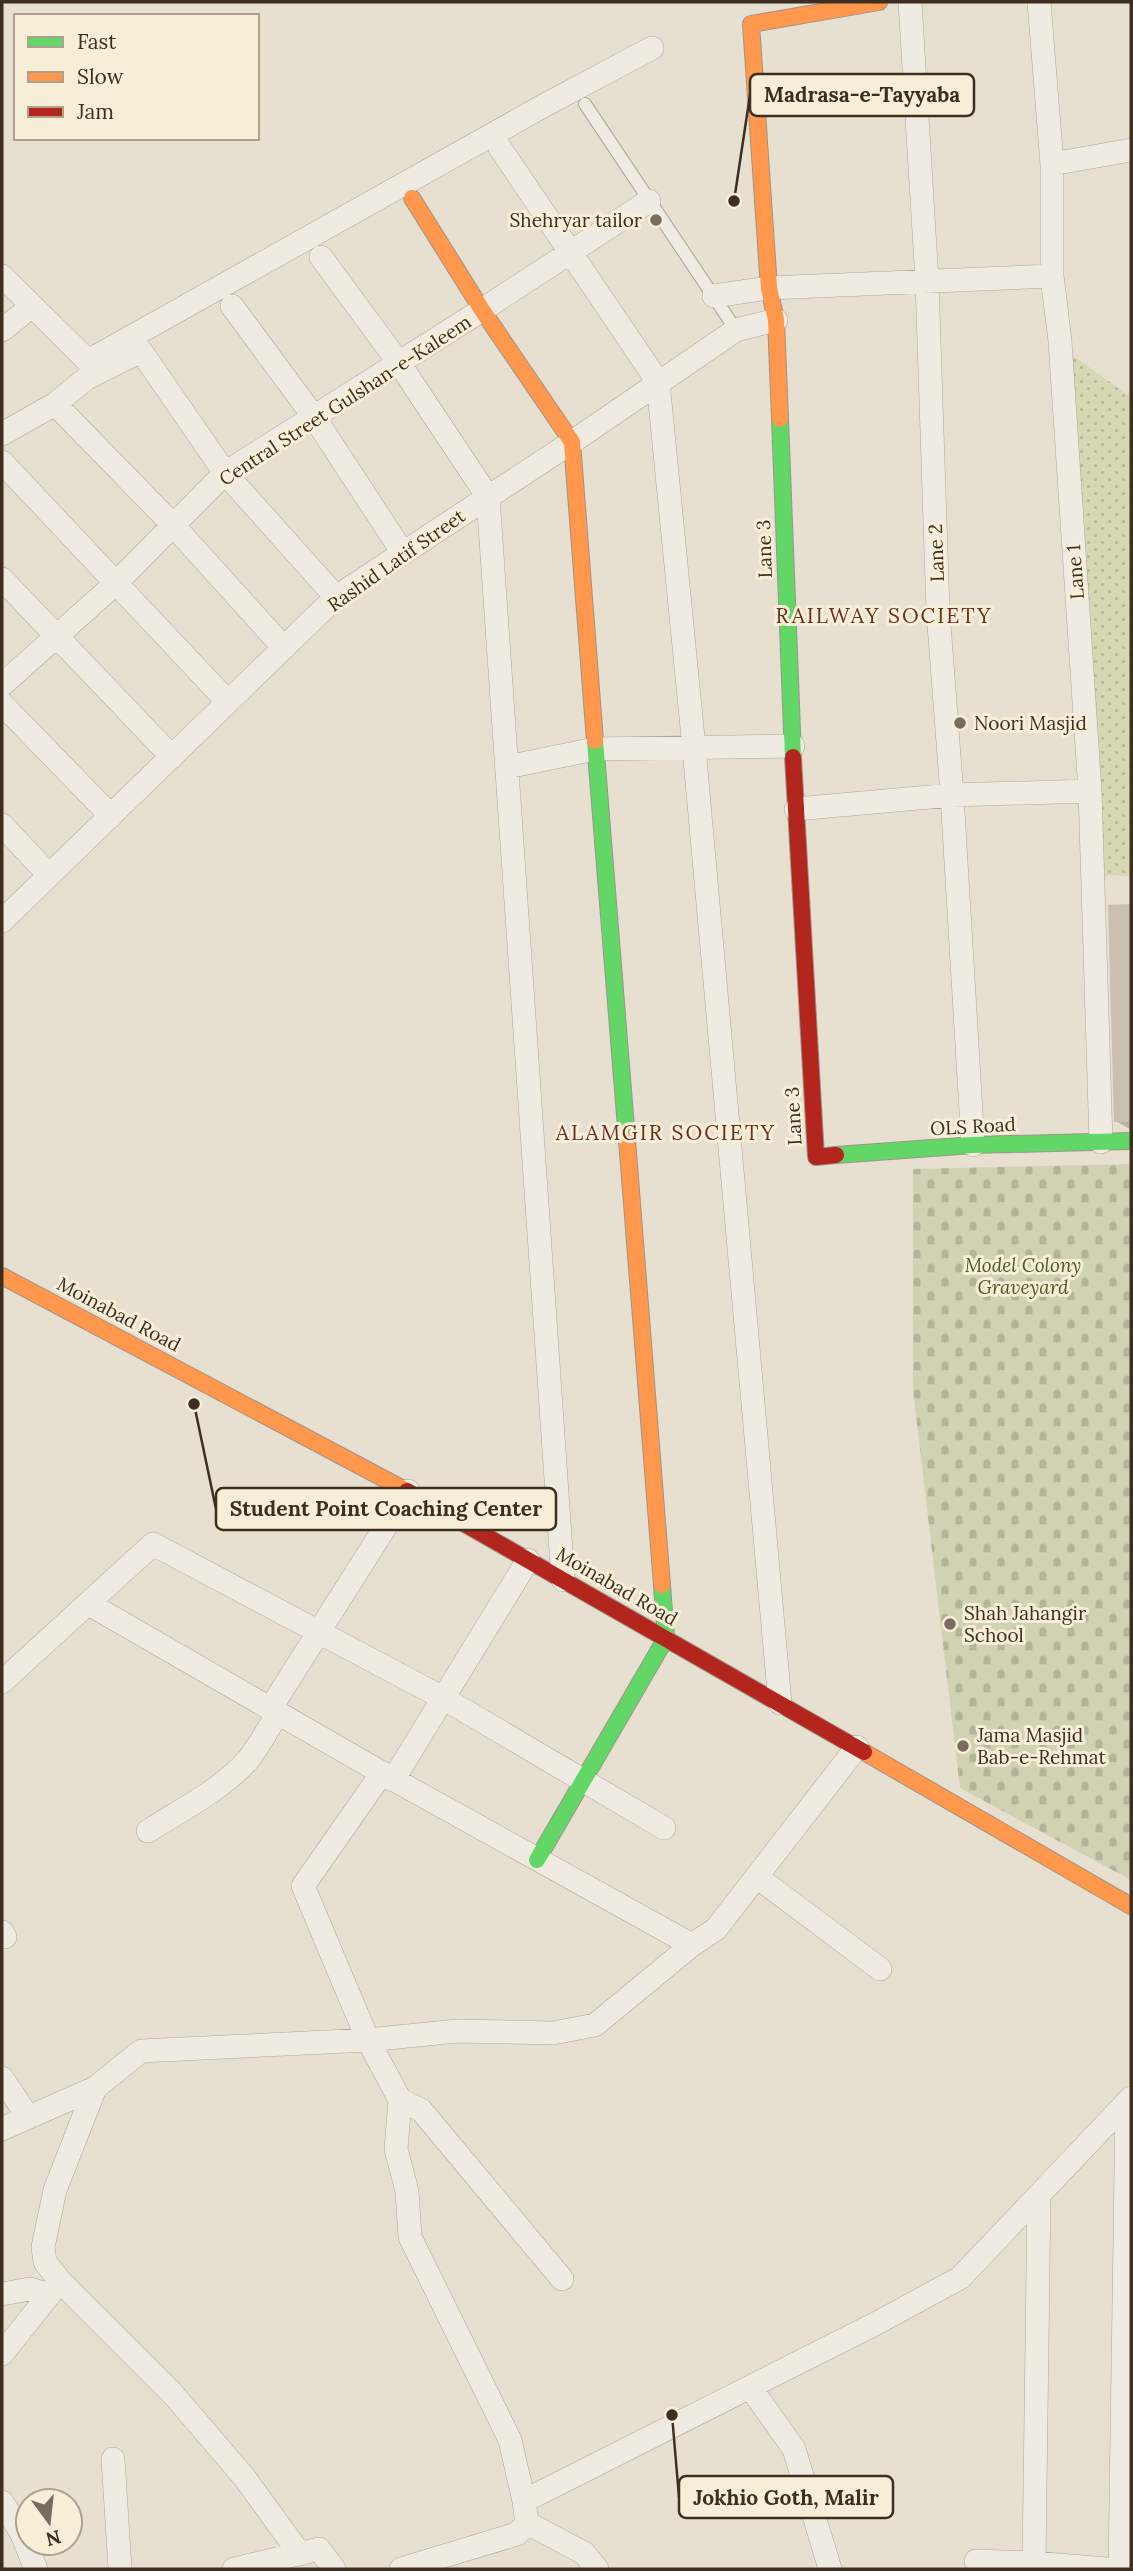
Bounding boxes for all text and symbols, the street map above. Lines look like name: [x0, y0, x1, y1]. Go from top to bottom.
legend: [14, 14, 259, 140]
text: Fast: [77, 28, 117, 55]
text: Slow: [77, 63, 124, 90]
callout: Madrasa-e-Tayyaba: [750, 74, 974, 116]
text: Madrasa-e-Tayyaba: [764, 81, 960, 108]
text: Jam: [76, 98, 114, 125]
place label: Shehryar tailor: [510, 208, 643, 232]
marker: Shehryar tailor: [648, 212, 664, 228]
street label: Central Street Gulshan-e-Kaleem: [214, 309, 476, 491]
street label: Rashid Latif Street: [322, 503, 470, 616]
street label: Lane 3: [751, 519, 777, 579]
street label: Lane 2: [923, 523, 949, 583]
street label: Lane 1: [1061, 544, 1089, 600]
district label: RAILWAY SOCIETY: [775, 602, 993, 629]
place label: Noori Masjid: [974, 711, 1087, 735]
marker: Noori Masjid: [952, 715, 968, 731]
street label: Lane 3: [779, 1086, 807, 1146]
street label: OLS Road: [930, 1112, 1016, 1140]
district label: ALAMGIR SOCIETY: [555, 1119, 776, 1146]
park label: Model Colony Graveyard: [965, 1253, 1081, 1299]
street label: Moinabad Road: [53, 1271, 185, 1357]
callout: Student Point Coaching Center: [216, 1488, 556, 1530]
text: Student Point Coaching Center: [230, 1495, 542, 1522]
street label: Moinabad Road: [552, 1542, 682, 1630]
place label: Shah Jahangir School: [964, 1601, 1087, 1647]
marker: Shah Jahangir School: [942, 1616, 958, 1632]
place label: Jama Masjid Bab-e-Rehmat: [976, 1723, 1106, 1769]
marker: Jama Masjid Bab-e-Rehmat: [955, 1738, 971, 1754]
callout: Jokhio Goth, Malir: [679, 2476, 893, 2518]
text: Jokhio Goth, Malir: [693, 2484, 879, 2511]
north arrow: [14, 2487, 84, 2557]
text: N: [43, 2525, 64, 2552]

